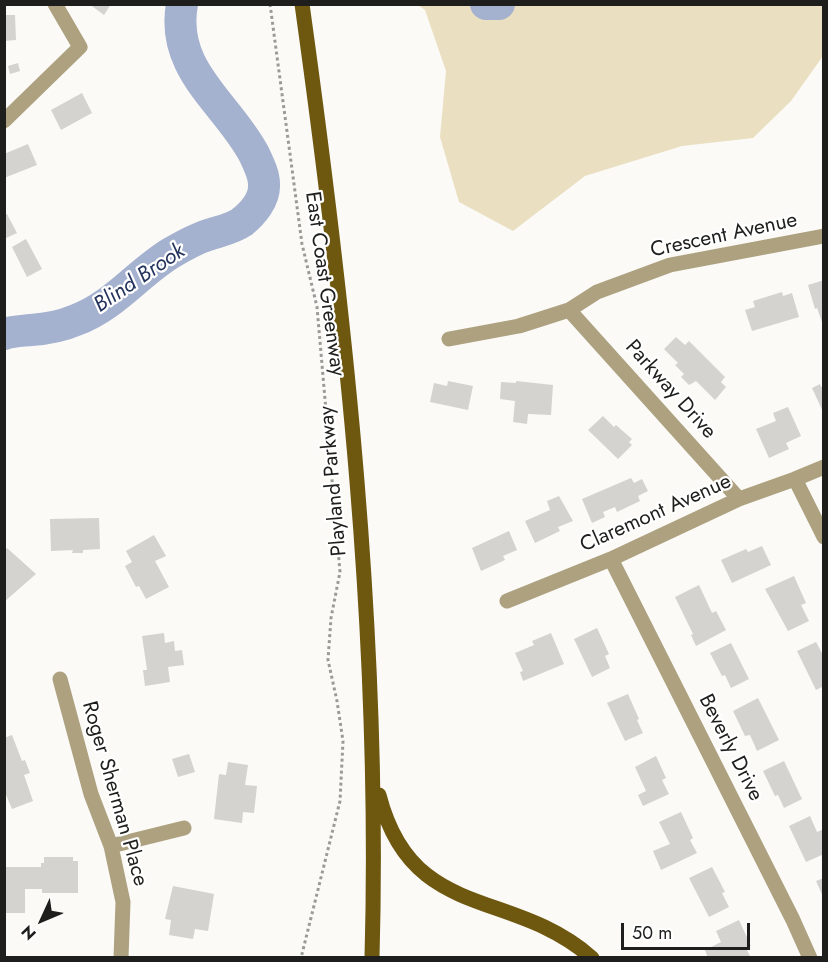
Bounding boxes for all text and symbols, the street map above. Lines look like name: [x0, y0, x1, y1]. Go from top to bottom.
street label: East Coast Greenway: [299, 190, 349, 378]
street label: Crescent Avenue: [648, 208, 800, 264]
water label: Blind Brook: [90, 239, 190, 319]
street label: Parkway Drive: [619, 335, 721, 445]
street label: Playland Parkway: [315, 405, 353, 557]
street label: Claremont Avenue: [577, 469, 735, 559]
street label: Beverly Drive: [692, 691, 768, 805]
street label: Roger Sherman Place: [76, 699, 152, 889]
north arrow: [12, 890, 72, 950]
scale bar: [624, 911, 753, 949]
text: N: [16, 920, 41, 945]
text: 50 m: [632, 920, 672, 946]

